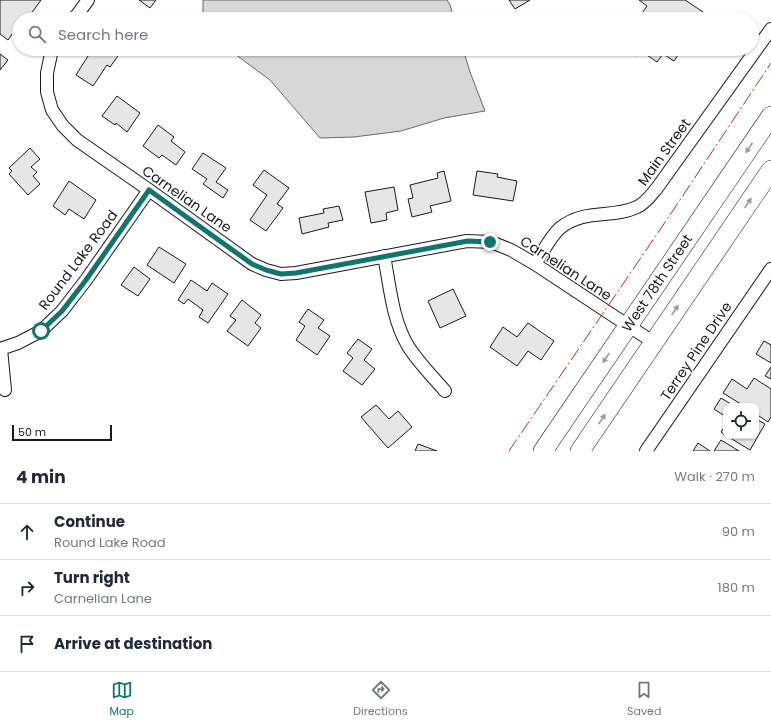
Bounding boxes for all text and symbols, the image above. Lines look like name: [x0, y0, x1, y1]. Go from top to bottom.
search box: [12, 12, 759, 56]
icon: search: [26, 23, 48, 45]
text: Search here: [58, 24, 148, 45]
street label: Main Street: [633, 114, 695, 190]
one-way arrow: [745, 143, 753, 153]
street label: Carnelian Lane: [138, 161, 236, 238]
one-way arrow: [745, 197, 752, 208]
street label: Round Lake Road: [34, 206, 122, 314]
street label: West 78th Street: [617, 230, 697, 336]
street label: Carnelian Lane: [516, 231, 616, 305]
route end: [481, 233, 499, 251]
street label: Terrey Pine Drive: [656, 297, 737, 404]
one-way arrow: [671, 305, 679, 315]
route start: [32, 322, 50, 340]
one-way arrow: [602, 353, 610, 363]
map controls: [723, 403, 759, 439]
button: locate: [723, 403, 759, 439]
one-way arrow: [598, 413, 605, 425]
scale bar: [12, 423, 112, 442]
text: 50 m: [18, 424, 46, 440]
text: 4 min: [16, 465, 66, 489]
text: Walk · 270 m: [674, 467, 755, 486]
text: Continue: [54, 511, 125, 532]
icon: ahead: [16, 521, 38, 543]
text: 90 m: [722, 522, 755, 541]
text: Round Lake Road: [54, 533, 166, 552]
text: Turn right: [54, 567, 130, 588]
icon: right: [16, 577, 38, 599]
text: 180 m: [718, 578, 755, 597]
text: Carnelian Lane: [54, 589, 152, 608]
icon: arrive: [16, 633, 38, 655]
text: Arrive at destination: [54, 633, 212, 654]
tab: Map: [110, 679, 134, 720]
tab: Directions: [353, 679, 408, 720]
tab: Saved: [627, 679, 661, 720]

